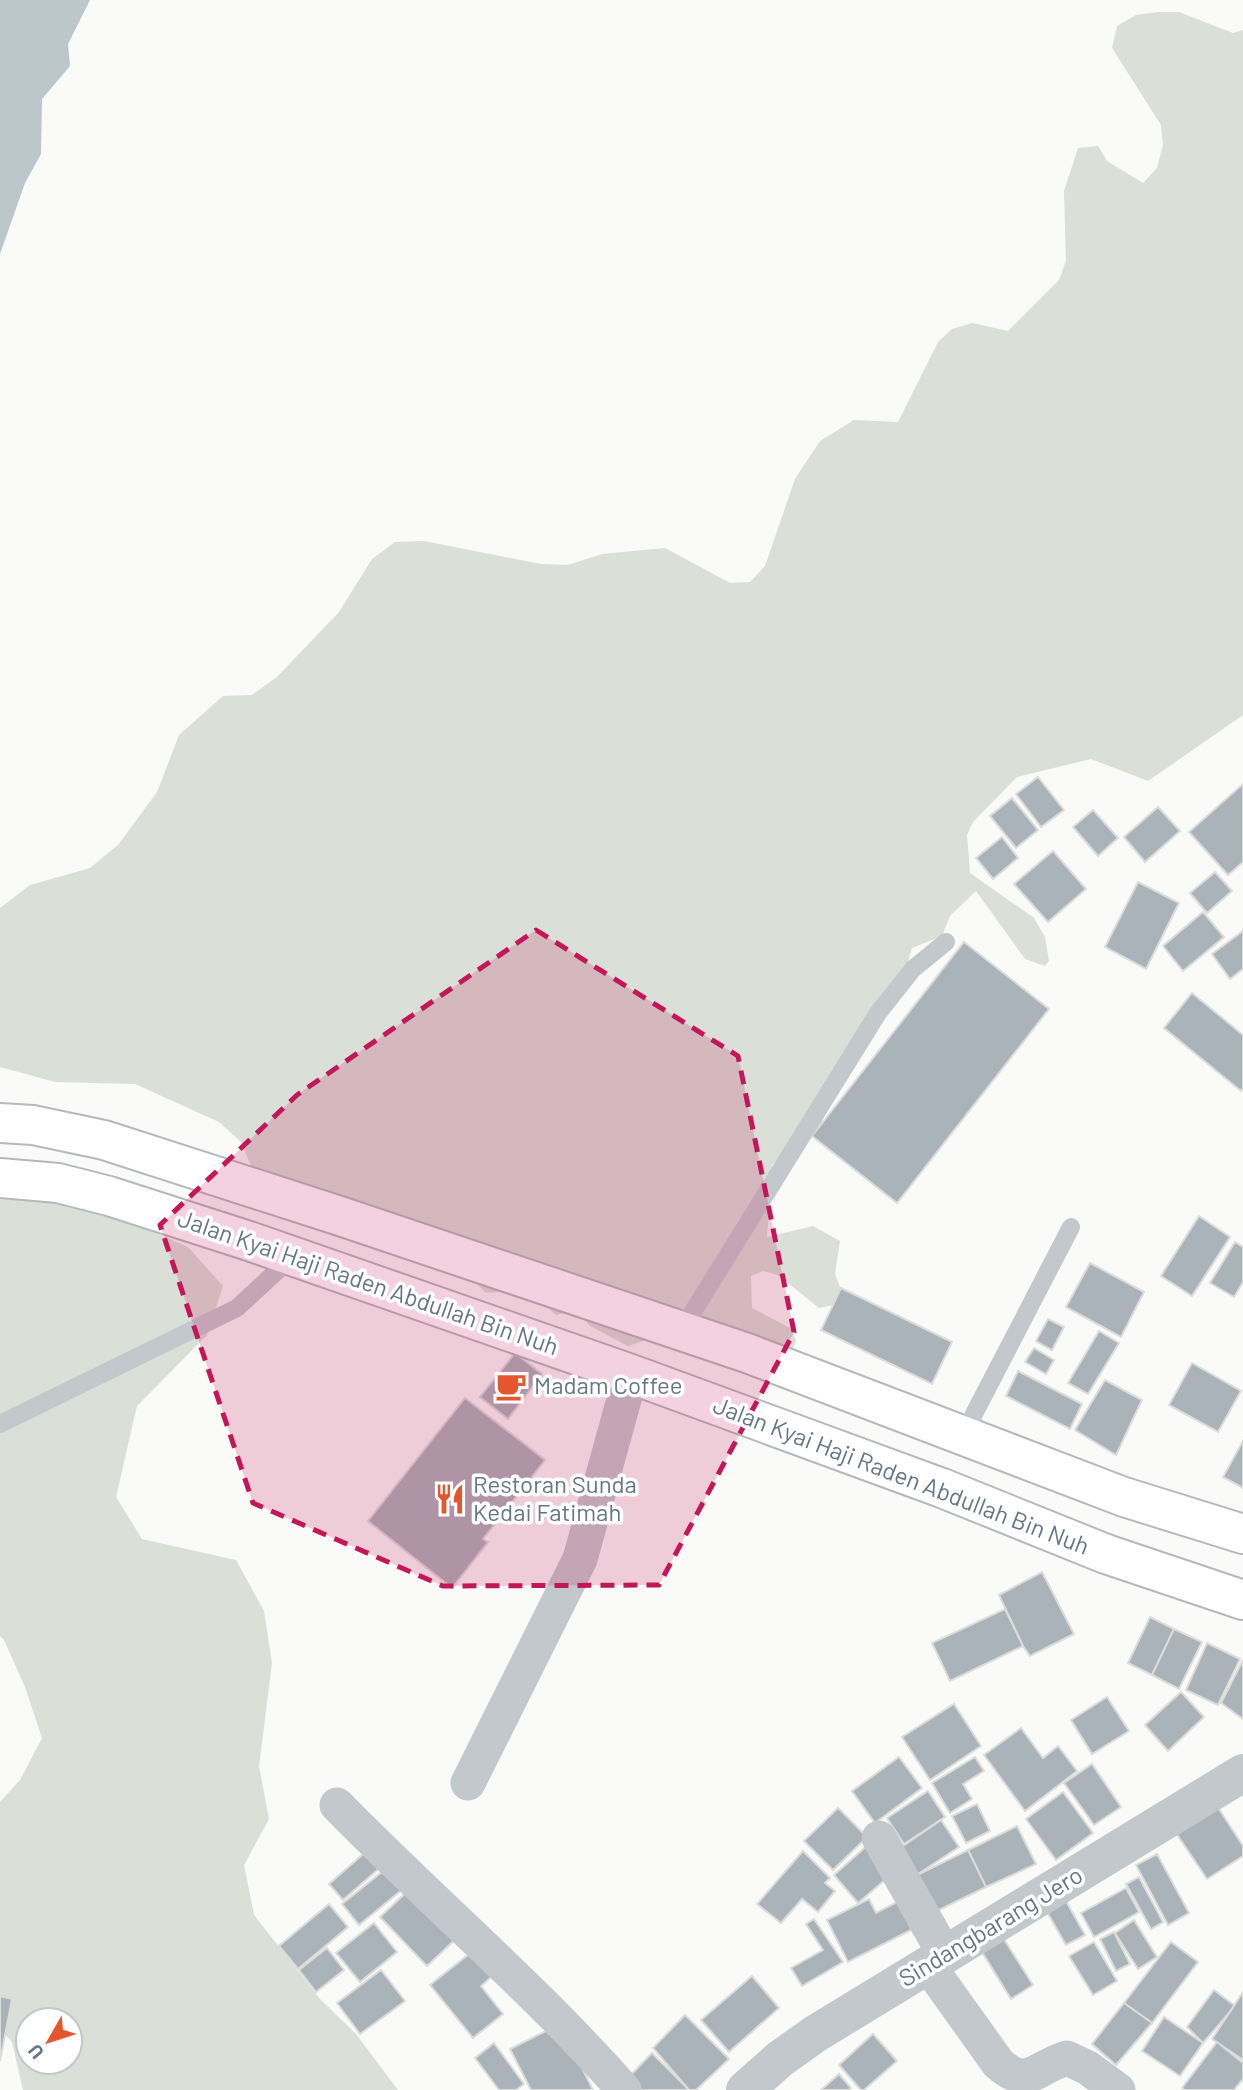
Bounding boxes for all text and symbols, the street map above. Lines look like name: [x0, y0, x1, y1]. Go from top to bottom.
street label: Jalan Kyai Haji Raden Abdullah Bin Nuh: [174, 1203, 563, 1361]
cafe icon: Madam Coffee: [494, 1369, 528, 1403]
place label: Madam Coffee: [534, 1370, 682, 1399]
street label: Jalan Kyai Haji Raden Abdullah Bin Nuh: [709, 1389, 1094, 1560]
place label: Restoran Sunda Kedai Fatimah: [473, 1469, 637, 1526]
restaurant icon: Restoran Sunda Kedai Fatimah: [433, 1482, 467, 1516]
street label: Sindangbarang Jero: [893, 1859, 1087, 1992]
north arrow: [14, 2006, 84, 2076]
text: U: [23, 2040, 48, 2064]

